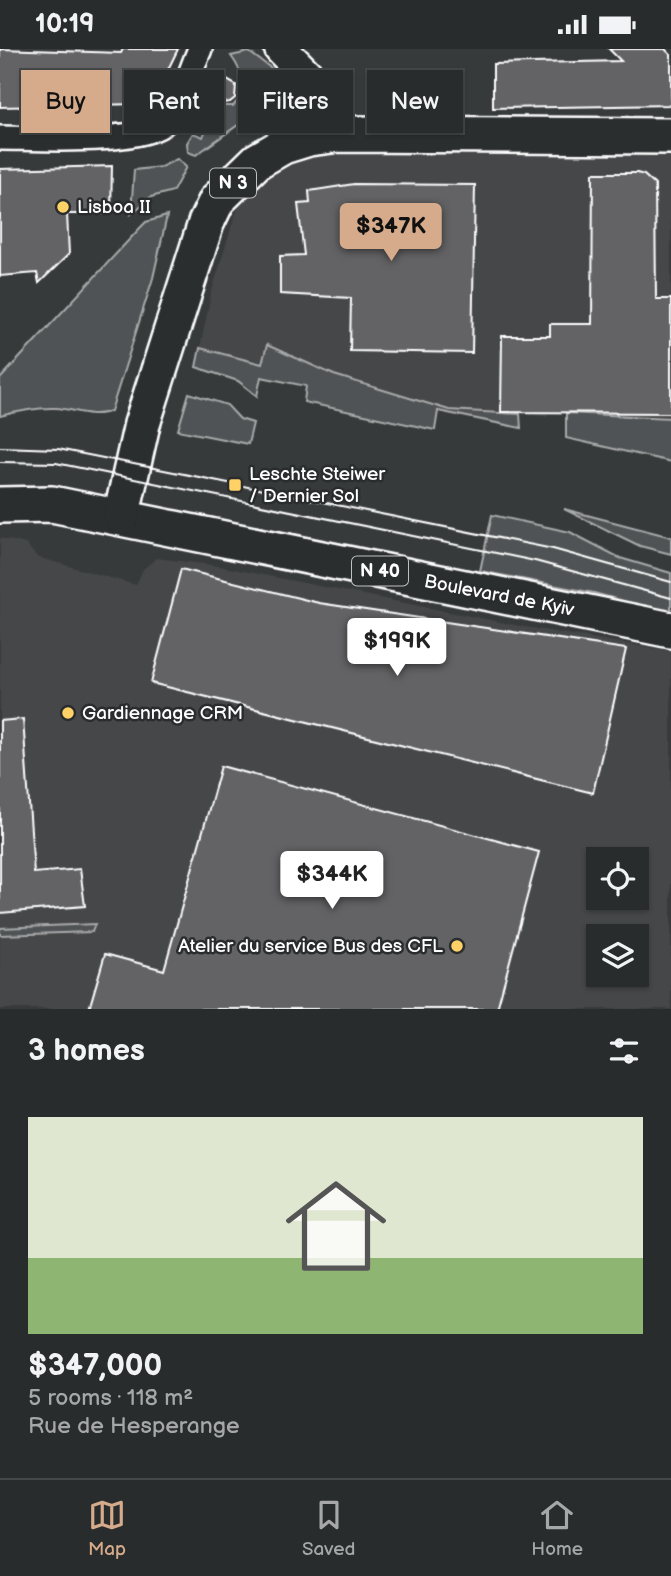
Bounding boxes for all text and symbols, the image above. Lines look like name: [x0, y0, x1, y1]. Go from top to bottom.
text: 10:19: [35, 9, 95, 40]
chip: Buy: [21, 70, 110, 133]
chip: Rent: [124, 70, 224, 133]
chip: Filters: [238, 70, 353, 133]
chip: New: [367, 70, 463, 133]
road number: N 3: [210, 168, 256, 197]
place label: Lisboa II: [77, 196, 151, 219]
marker: Lisboa II: [55, 199, 71, 215]
pin: $347K: [342, 203, 440, 263]
text: $347K: [356, 212, 426, 240]
place label: Leschte Steiwer / Dernier Sol: [249, 463, 386, 508]
marker: Leschte Steiwer / Dernier Sol: [227, 477, 243, 493]
road number: N 40: [352, 557, 408, 585]
street label: Boulevard de Kyiv: [422, 570, 577, 622]
pin: $199K: [348, 619, 446, 678]
text: $199K: [363, 627, 431, 655]
place label: Gardiennage CRM: [82, 702, 243, 725]
marker: Gardiennage CRM: [60, 705, 76, 721]
map controls: [586, 847, 649, 987]
button: locate: [586, 847, 649, 910]
pin: $344K: [283, 851, 381, 911]
text: $344K: [296, 860, 368, 888]
button: layers: [586, 924, 649, 987]
place label: Atelier du service Bus des CFL: [178, 935, 443, 958]
marker: Atelier du service Bus des CFL: [449, 938, 465, 954]
icon: filters: [605, 1032, 643, 1070]
text: 3 homes: [28, 1033, 145, 1069]
icon: home: [273, 1163, 399, 1289]
text: $347,000: [28, 1348, 162, 1384]
text: 5 rooms · 118 m²: [28, 1384, 193, 1412]
text: Rue de Hesperange: [28, 1412, 240, 1440]
tab: Map: [88, 1496, 126, 1561]
tab: Saved: [302, 1496, 355, 1561]
tab: Home: [531, 1496, 583, 1561]

